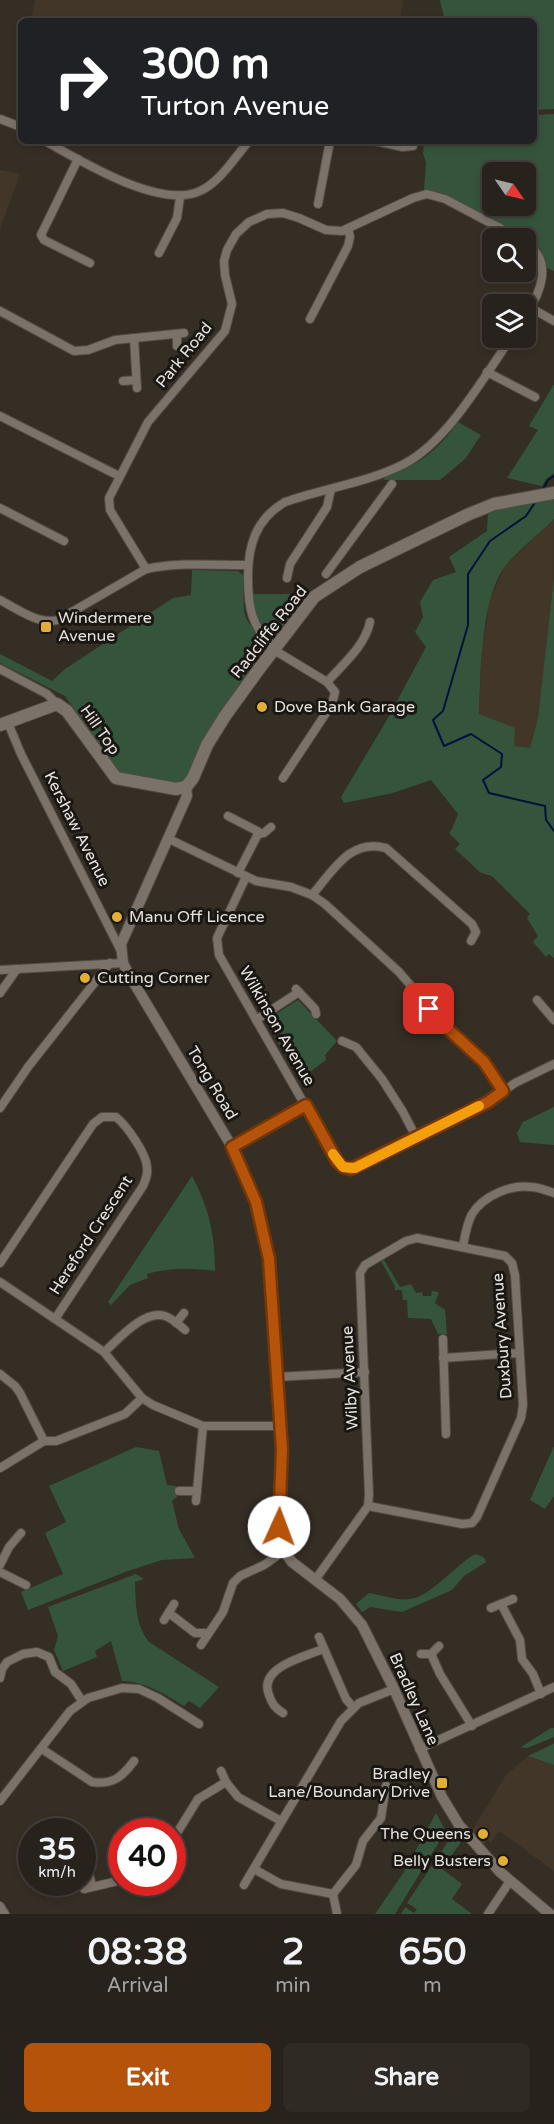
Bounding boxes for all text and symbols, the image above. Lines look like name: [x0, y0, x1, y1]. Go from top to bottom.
text: 300 m: [141, 39, 270, 90]
icon: right: [42, 42, 120, 120]
text: Turton Avenue: [141, 90, 329, 123]
north arrow: [482, 162, 536, 216]
map controls: [482, 162, 536, 348]
button: search: [482, 228, 536, 282]
button: layers: [482, 294, 536, 348]
street label: Park Road: [152, 318, 216, 392]
street label: Radcliffe Road: [227, 582, 311, 682]
place label: Windermere Avenue: [58, 608, 152, 646]
marker: Windermere Avenue: [39, 620, 53, 634]
place label: Dove Bank Garage: [274, 697, 415, 717]
marker: Dove Bank Garage: [255, 700, 269, 714]
street label: Hill Top: [76, 701, 124, 759]
street label: Kershaw Avenue: [39, 768, 115, 890]
place label: Manu Off Licence: [129, 907, 265, 927]
marker: Manu Off Licence: [110, 910, 124, 924]
street label: Wilkinson Avenue: [235, 963, 319, 1089]
place label: Cutting Corner: [97, 968, 210, 988]
marker: Cutting Corner: [78, 971, 92, 985]
pin: [403, 983, 454, 1034]
icon: arrive: [412, 992, 445, 1025]
street label: Tong Road: [182, 1042, 242, 1124]
street label: Hereford Crescent: [45, 1172, 137, 1298]
street label: Duxbury Avenue: [488, 1272, 516, 1400]
street label: Wilby Avenue: [337, 1326, 363, 1430]
position arrow: [247, 1495, 311, 1559]
street label: Bradley Lane: [385, 1650, 443, 1748]
place label: Bradley Lane/Boundary Drive: [268, 1764, 430, 1802]
marker: Bradley Lane/Boundary Drive: [435, 1776, 449, 1790]
speed limit sign: 40: [108, 1818, 186, 1896]
place label: The Queens: [380, 1824, 471, 1844]
marker: The Queens: [476, 1827, 490, 1841]
text: 35: [38, 1831, 76, 1868]
place label: Belly Busters: [393, 1851, 491, 1871]
marker: Belly Busters: [496, 1854, 510, 1868]
text: km/h: [38, 1863, 76, 1881]
text: 08:38: [88, 1931, 188, 1974]
text: 2: [282, 1931, 304, 1974]
text: 650: [398, 1931, 466, 1974]
text: Arrival: [107, 1974, 169, 1998]
text: min: [275, 1974, 311, 1998]
text: m: [423, 1974, 442, 1998]
button: Exit: [24, 2043, 271, 2112]
button: Share: [283, 2043, 530, 2112]

